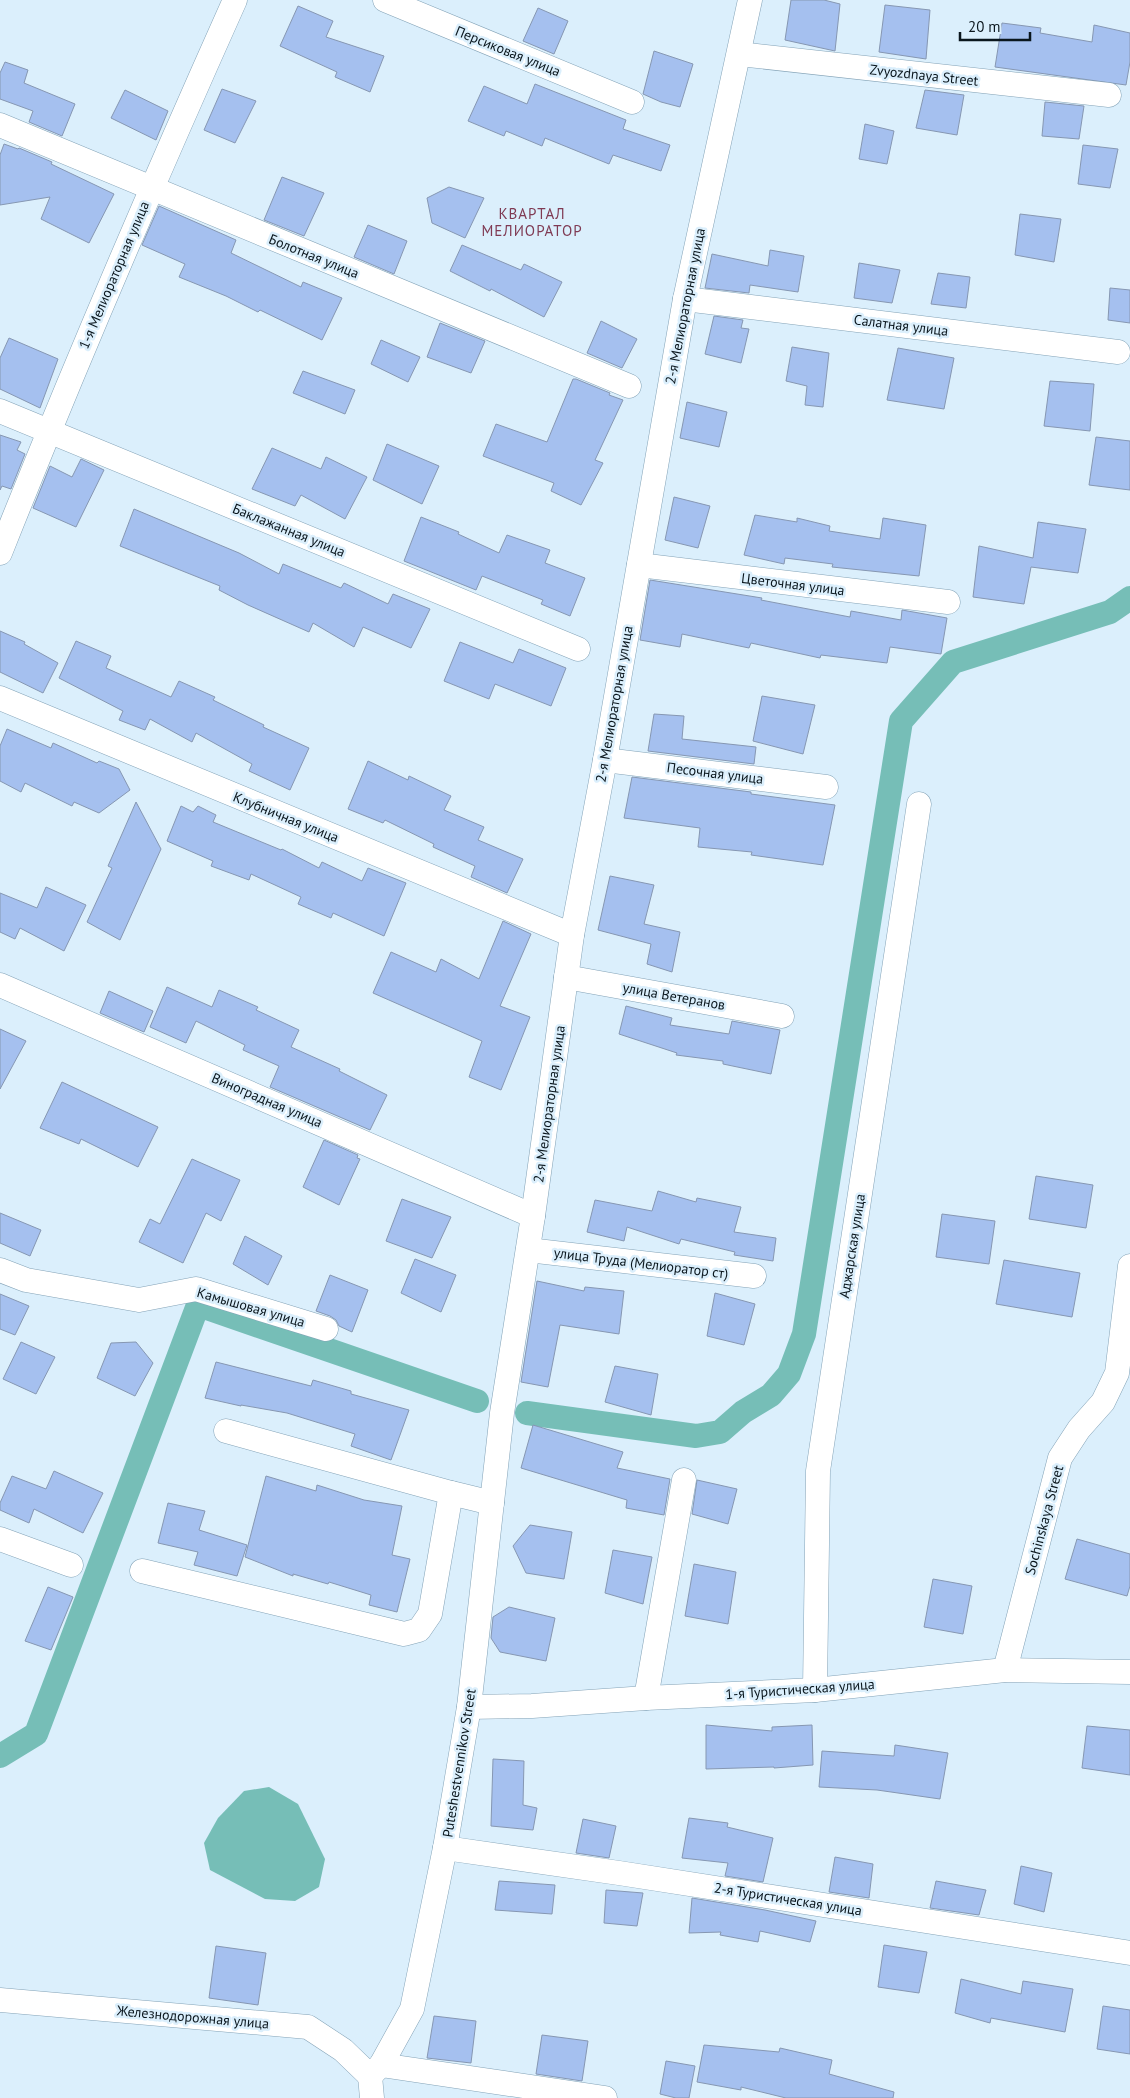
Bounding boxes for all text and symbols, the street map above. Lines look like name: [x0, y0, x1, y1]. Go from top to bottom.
scale bar: [960, 10, 1030, 42]
text: 20 m: [968, 17, 1001, 36]
street label: Персиковая улица: [453, 22, 563, 80]
street label: Zvyozdnaya Street: [869, 60, 979, 90]
street label: 1-я Мелиораторная улица: [75, 198, 153, 352]
district label: КВАРТАЛ МЕЛИОРАТОР: [481, 204, 583, 240]
street label: 2-я Мелиораторная улица: [661, 226, 709, 386]
street label: Болотная улица: [266, 230, 362, 282]
street label: Салатная улица: [853, 310, 949, 340]
street label: Баклажанная улица: [230, 499, 348, 561]
street label: Цветочная улица: [740, 569, 846, 599]
street label: 2-я Мелиораторная улица: [591, 624, 637, 784]
street label: Песочная улица: [666, 758, 764, 788]
street label: Клубничная улица: [231, 788, 341, 846]
street label: улица Ветеранов: [621, 978, 727, 1014]
street label: 2-я Мелиораторная улица: [529, 1024, 569, 1184]
street label: Виноградная улица: [209, 1069, 325, 1131]
street label: Аджарская улица: [835, 1192, 869, 1299]
street label: улица Труда (Мелиоратор ст): [553, 1243, 729, 1283]
street label: Камышовая улица: [195, 1283, 307, 1331]
street label: Sochinskaya Street: [1021, 1463, 1067, 1577]
street label: 1-я Туристическая улица: [725, 1675, 875, 1703]
street label: Puteshestvennikov Street: [438, 1687, 480, 1839]
street label: 2-я Туристическая улица: [713, 1878, 863, 1920]
street label: Железнодорожная улица: [115, 2001, 270, 2033]

